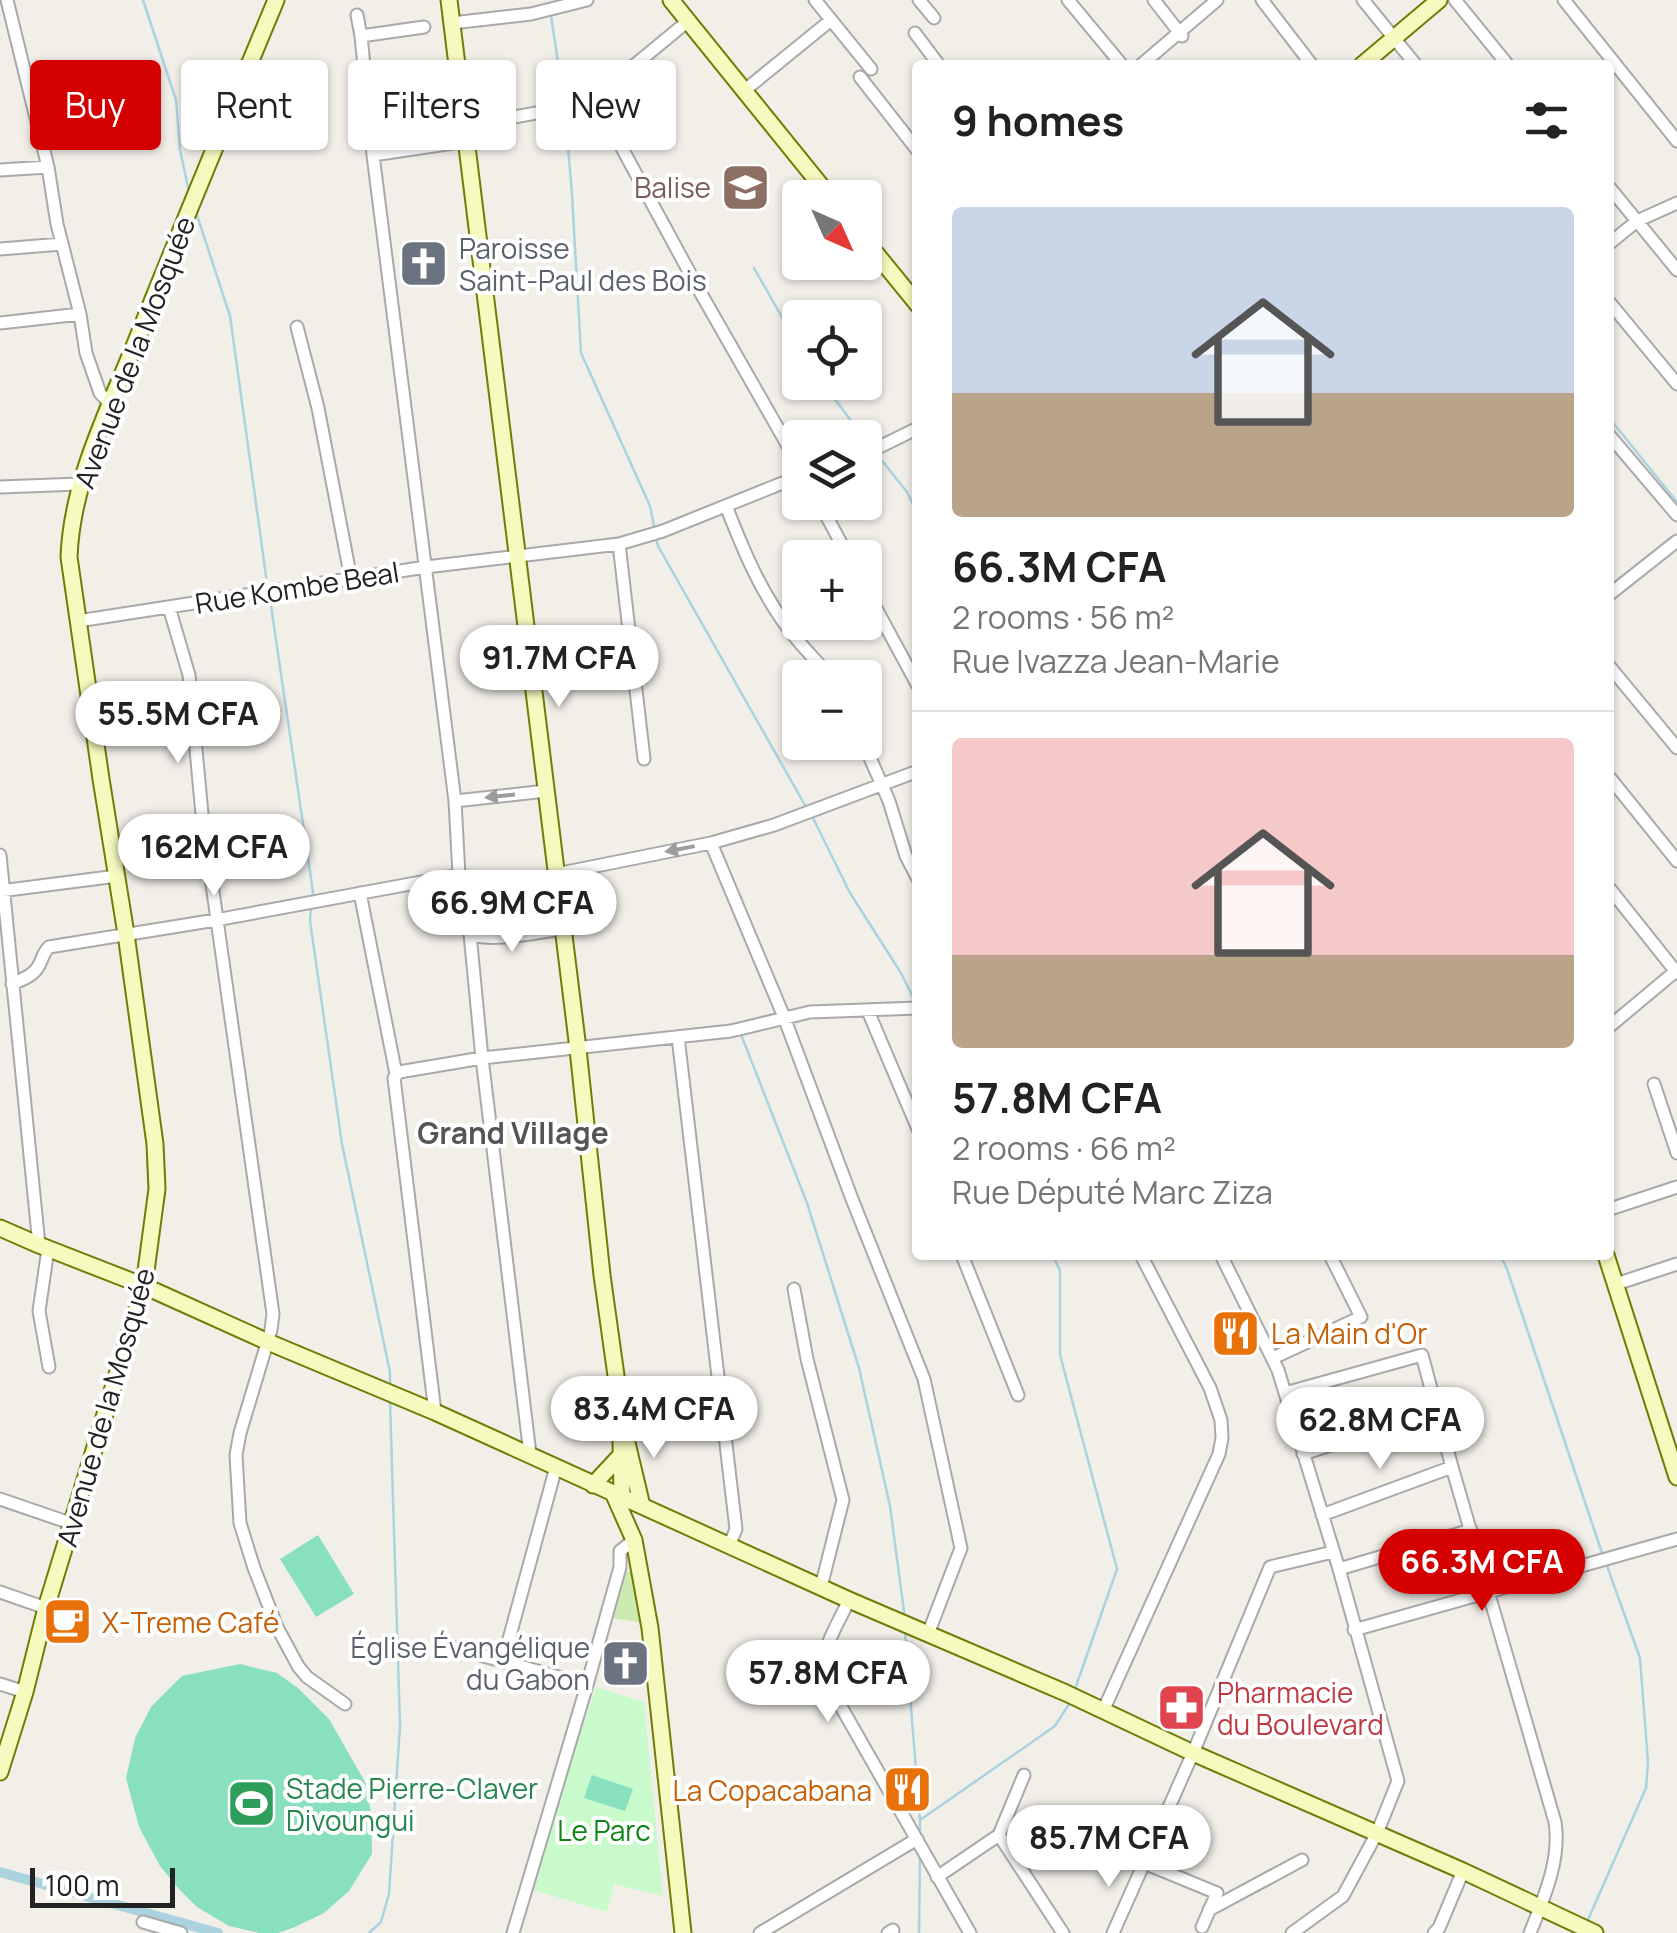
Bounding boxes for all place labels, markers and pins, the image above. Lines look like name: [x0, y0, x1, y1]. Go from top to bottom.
school or university icon: Balise: [720, 161, 772, 213]
place label: Balise: [634, 168, 711, 206]
place label: Paroisse Saint-Paul des Bois: [459, 229, 707, 299]
church icon: Paroisse Saint-Paul des Bois: [398, 238, 450, 290]
pin: 91.7M CFA: [445, 625, 673, 710]
pin: 55.5M CFA: [64, 681, 292, 766]
pin: 162M CFA: [111, 814, 317, 899]
pin: 66.9M CFA: [398, 870, 626, 955]
restaurant icon: La Main d'Or: [1210, 1307, 1262, 1359]
place label: La Main d'Or: [1271, 1314, 1427, 1352]
pin: 83.4M CFA: [540, 1376, 768, 1461]
pin: 62.8M CFA: [1266, 1387, 1494, 1472]
pin: 66.3M CFA: [1368, 1529, 1596, 1614]
cafe icon: X-Treme Café: [41, 1596, 93, 1648]
place label: X-Treme Café: [102, 1603, 279, 1641]
place label: Église Évangélique du Gabon: [351, 1628, 590, 1698]
church icon: Église Évangélique du Gabon: [599, 1637, 651, 1689]
pin: 57.8M CFA: [714, 1640, 942, 1725]
place label: Pharmacie du Boulevard: [1217, 1673, 1384, 1743]
pharmacy icon: Pharmacie du Boulevard: [1156, 1682, 1208, 1734]
restaurant icon: La Copacabana: [881, 1764, 933, 1816]
place label: Stade Pierre-Claver Divoungui: [286, 1769, 538, 1839]
place label: La Copacabana: [673, 1771, 872, 1809]
sports icon: Stade Pierre-Claver Divoungui: [225, 1778, 277, 1830]
pin: 85.7M CFA: [995, 1805, 1223, 1890]

